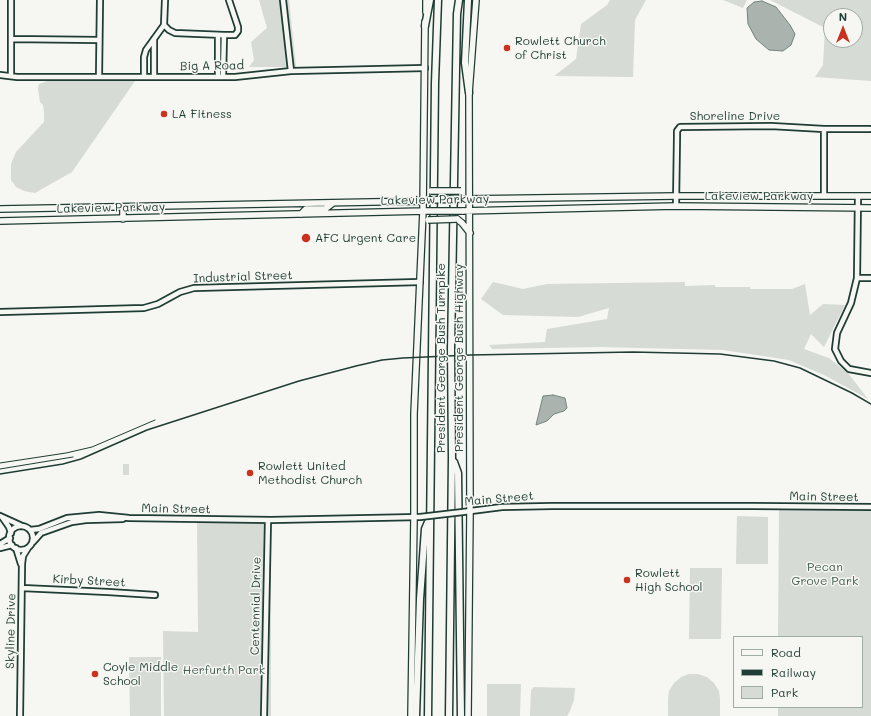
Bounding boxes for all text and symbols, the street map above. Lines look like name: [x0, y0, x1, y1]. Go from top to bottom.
north arrow: [823, 8, 863, 48]
text: N: [839, 9, 847, 24]
place label: Rowlett Church of Christ: [515, 34, 606, 62]
marker: Rowlett Church of Christ: [502, 43, 512, 53]
street label: Big A Road: [180, 58, 244, 74]
place label: LA Fitness: [172, 107, 232, 121]
marker: LA Fitness: [159, 109, 169, 119]
street label: Shoreline Drive: [690, 109, 780, 123]
street label: Lakeview Parkway: [705, 189, 813, 203]
street label: Lakeview Parkway: [381, 192, 489, 208]
street label: Lakeview Parkway: [57, 200, 165, 216]
place label: AFC Urgent Care: [315, 231, 416, 245]
marker: AFC Urgent Care: [300, 232, 312, 244]
street label: President George Bush Turnpike: [434, 263, 448, 453]
street label: President George Bush Highway: [452, 264, 466, 452]
street label: Industrial Street: [193, 268, 293, 286]
place label: Rowlett United Methodist Church: [258, 459, 362, 487]
marker: Rowlett United Methodist Church: [245, 468, 255, 478]
street label: Main Street: [464, 489, 534, 509]
street label: Main Street: [789, 489, 859, 505]
street label: Main Street: [141, 501, 211, 517]
street label: Centennial Drive: [248, 557, 264, 655]
park label: Pecan Grove Park: [792, 560, 858, 588]
place label: Rowlett High School: [635, 566, 703, 594]
street label: Kirby Street: [52, 572, 126, 590]
marker: Rowlett High School: [622, 575, 632, 585]
street label: Skyline Drive: [3, 593, 19, 669]
legend: [733, 636, 863, 708]
text: Road: [771, 644, 801, 660]
place label: Coyle Middle School: [103, 660, 178, 688]
park label: Herfurth Park: [183, 663, 265, 677]
text: Railway: [771, 664, 816, 680]
marker: Coyle Middle School: [90, 669, 100, 679]
text: Park: [771, 684, 798, 700]

